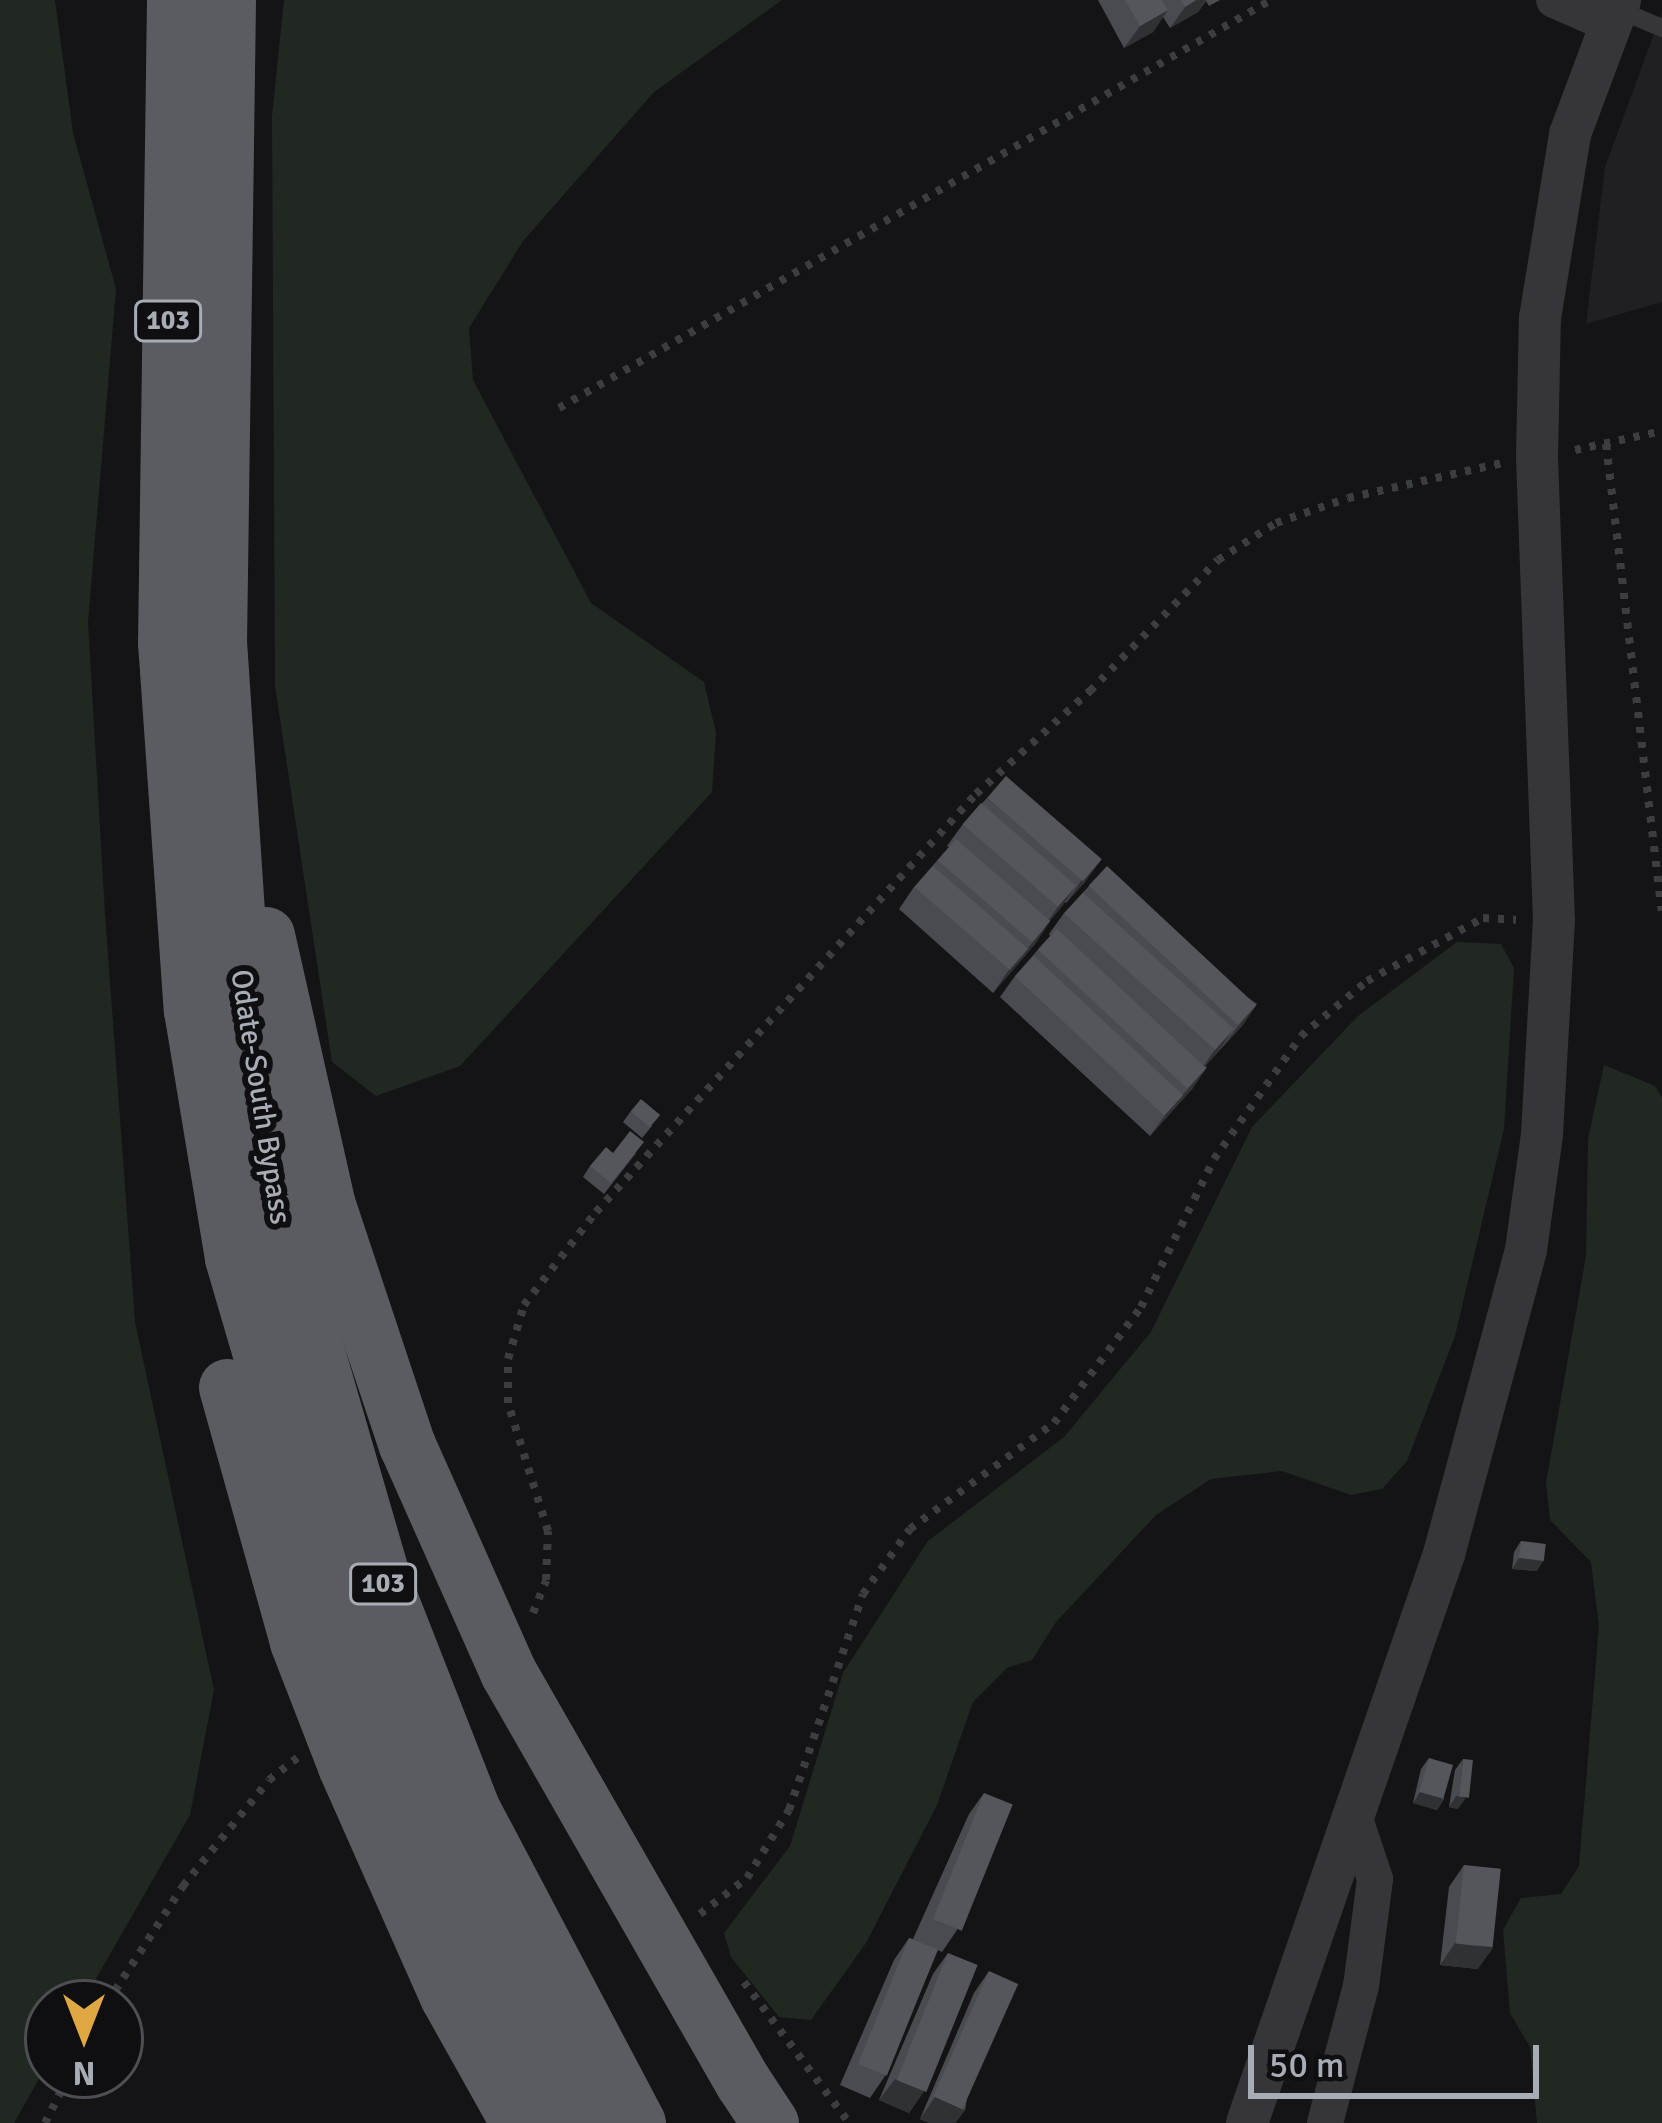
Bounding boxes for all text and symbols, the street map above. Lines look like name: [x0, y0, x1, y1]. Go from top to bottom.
road number: 103: [132, 300, 204, 342]
street label: Odate-South Bypass: [222, 967, 298, 1227]
road number: 103: [347, 1563, 419, 1605]
north arrow: [24, 1979, 144, 2099]
scale bar: [1254, 2021, 1545, 2095]
text: 50 m: [1269, 2043, 1345, 2088]
text: N: [73, 2052, 95, 2093]

